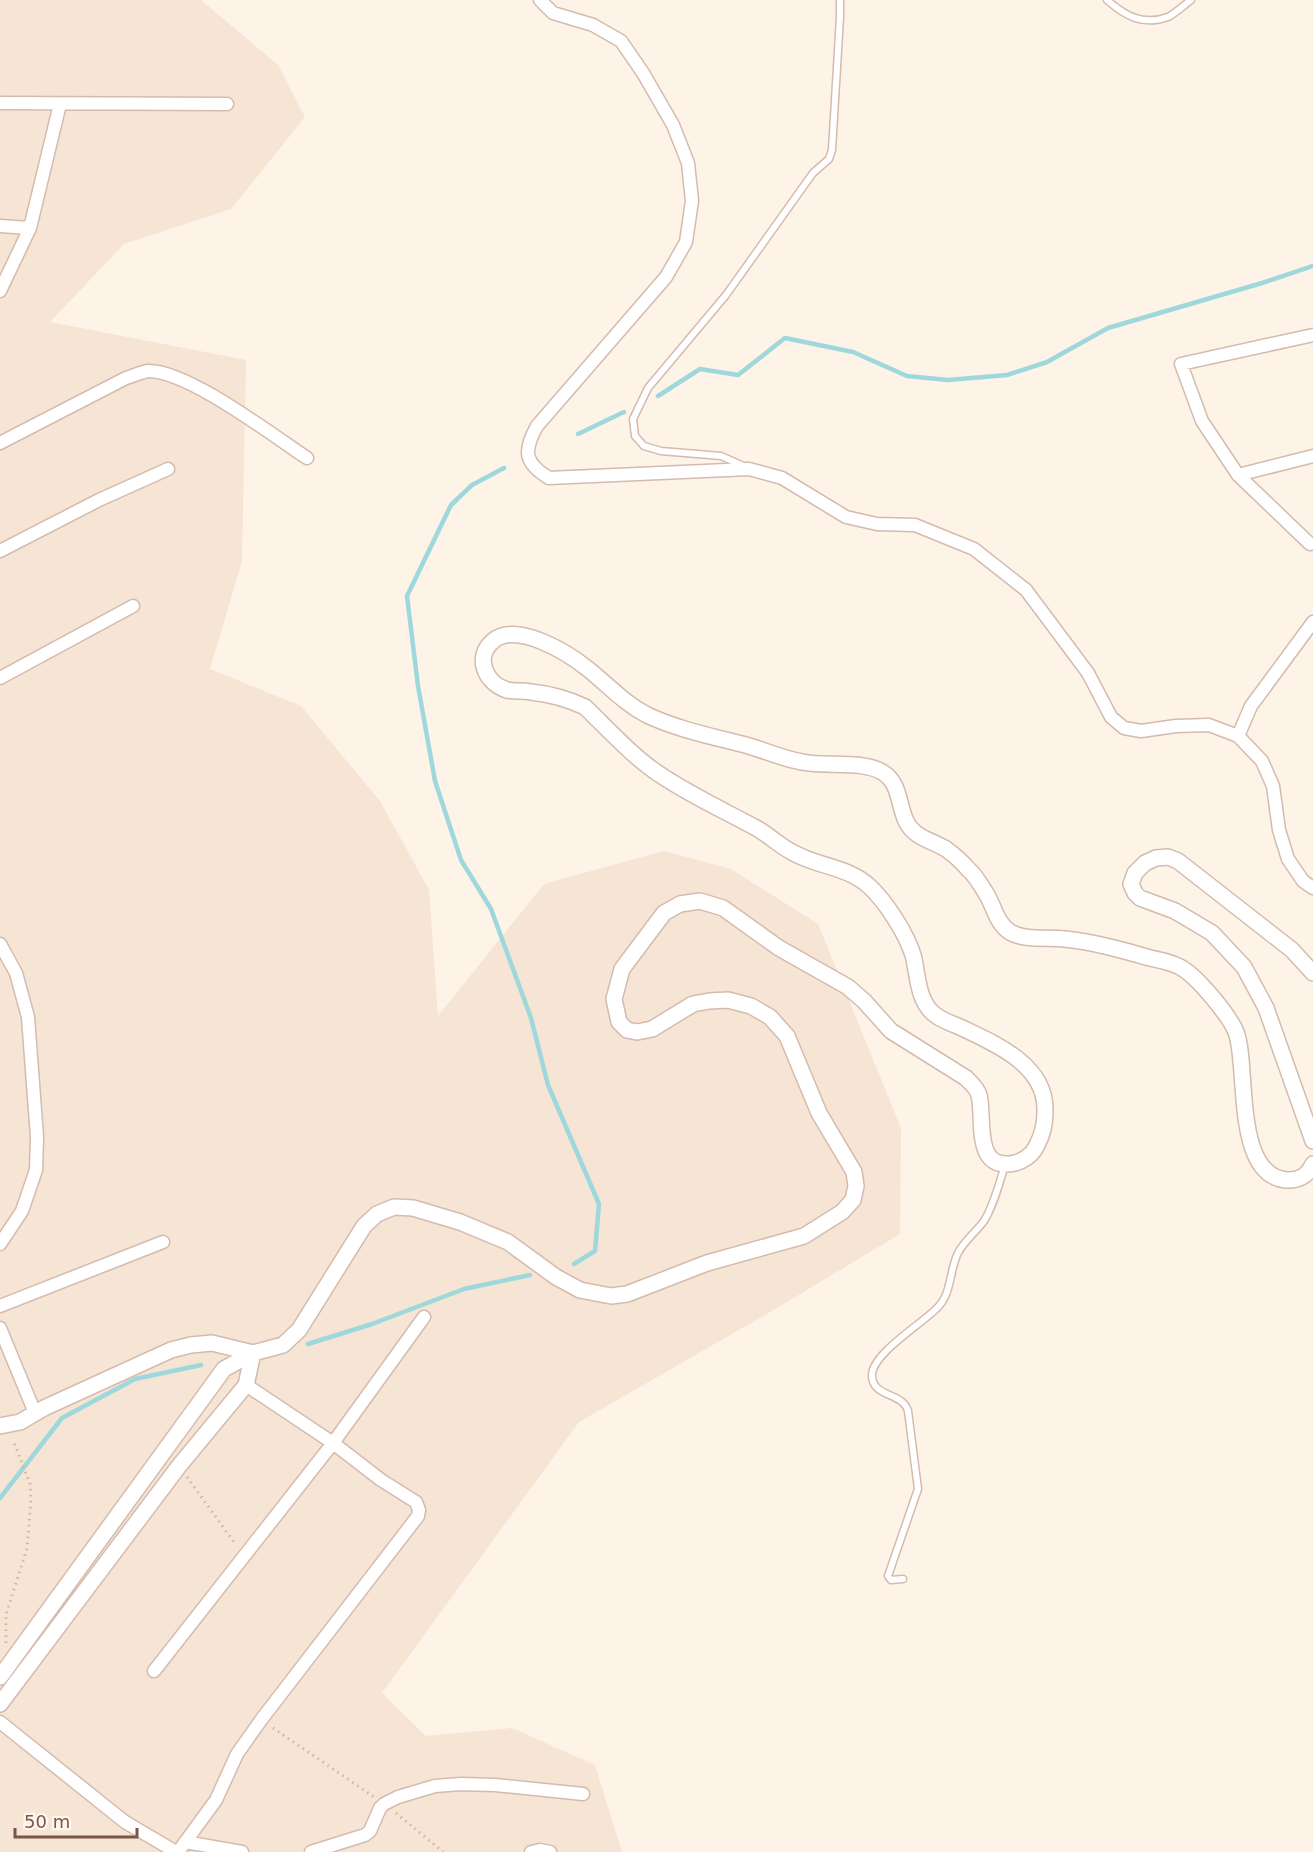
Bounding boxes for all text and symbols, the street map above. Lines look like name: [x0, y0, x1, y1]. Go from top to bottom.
scale bar: [15, 1801, 136, 1839]
text: 50 m: [24, 1811, 70, 1832]

